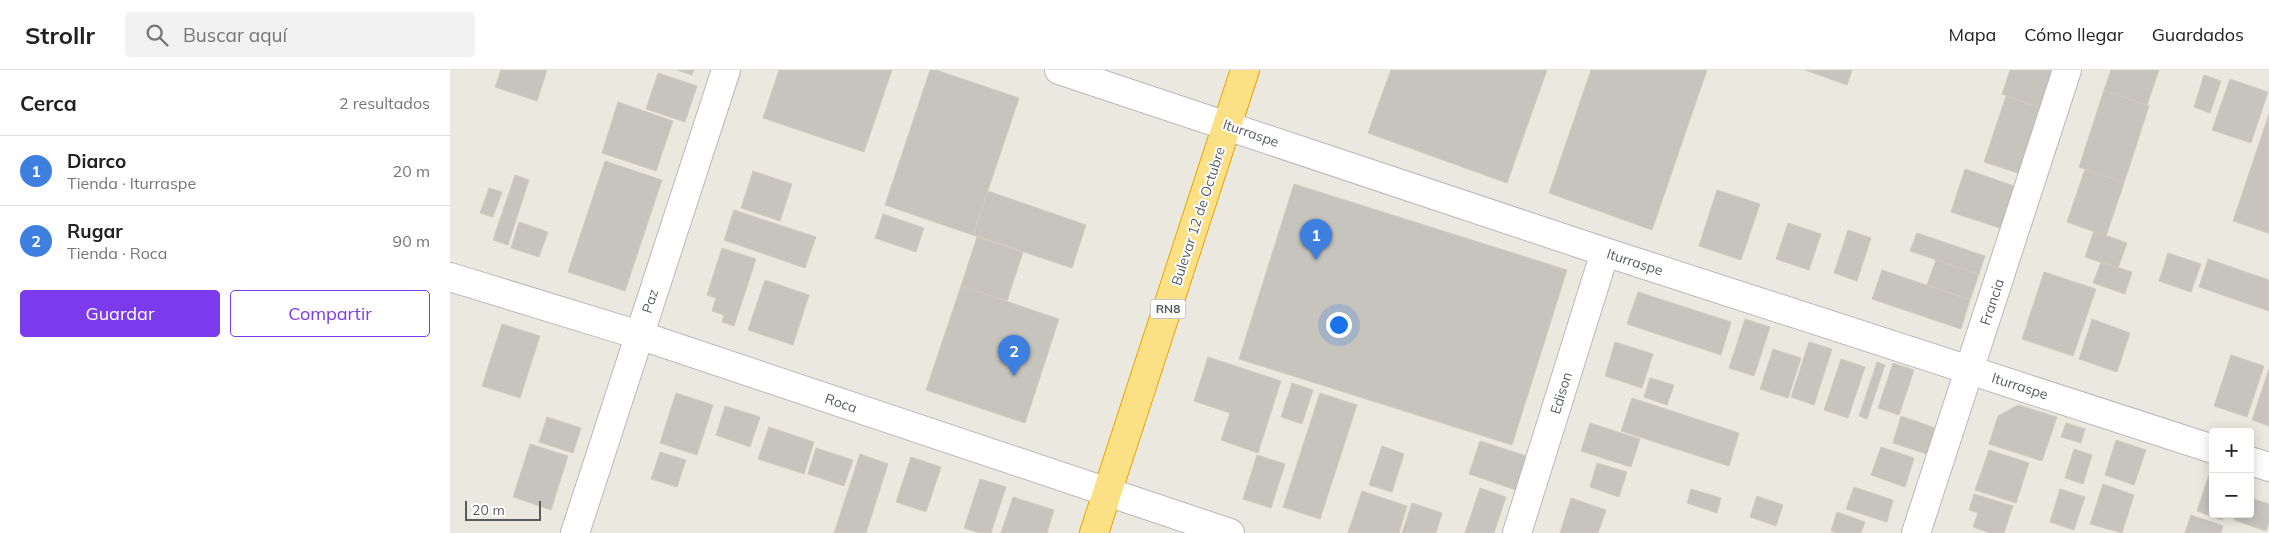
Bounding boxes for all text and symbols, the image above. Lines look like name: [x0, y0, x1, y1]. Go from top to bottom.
search box: [125, 12, 475, 57]
text: Strollr: [25, 20, 95, 50]
icon: search: [143, 21, 171, 49]
text: Buscar aquí: [183, 23, 287, 47]
text: Mapa: [1948, 23, 1996, 46]
text: Cómo llegar: [2024, 23, 2124, 46]
text: Guardados: [2152, 23, 2244, 46]
text: Cerca: [20, 90, 77, 116]
text: 2 resultados: [339, 93, 430, 113]
street label: Iturraspe: [1221, 115, 1281, 151]
street label: Bulevar 12 de Octubre: [1167, 144, 1229, 288]
text: Diarco: [67, 149, 126, 173]
text: 1: [31, 161, 41, 181]
text: 20 m: [393, 161, 430, 181]
text: Tienda · Iturraspe: [67, 173, 196, 193]
text: Rugar: [67, 219, 123, 243]
pin: 1: [1300, 219, 1332, 260]
text: 2: [31, 231, 41, 251]
text: 90 m: [393, 231, 430, 251]
text: Tienda · Roca: [67, 243, 167, 263]
street label: Iturraspe: [1605, 244, 1665, 280]
street label: Francia: [1976, 276, 2008, 328]
street label: Paz: [638, 287, 662, 315]
button: Guardar: [20, 290, 220, 337]
button: Compartir: [230, 290, 430, 337]
road number: RN8: [1150, 300, 1186, 318]
your location: [1326, 312, 1352, 338]
pin: 2: [998, 335, 1030, 376]
street label: Iturraspe: [1990, 368, 2050, 404]
street label: Edison: [1546, 370, 1576, 416]
street label: Roca: [823, 389, 859, 417]
map controls: [2209, 428, 2254, 518]
button: +: [2209, 428, 2254, 473]
button: −: [2209, 473, 2254, 518]
scale bar: [465, 498, 541, 521]
text: 20 m: [472, 501, 505, 519]

